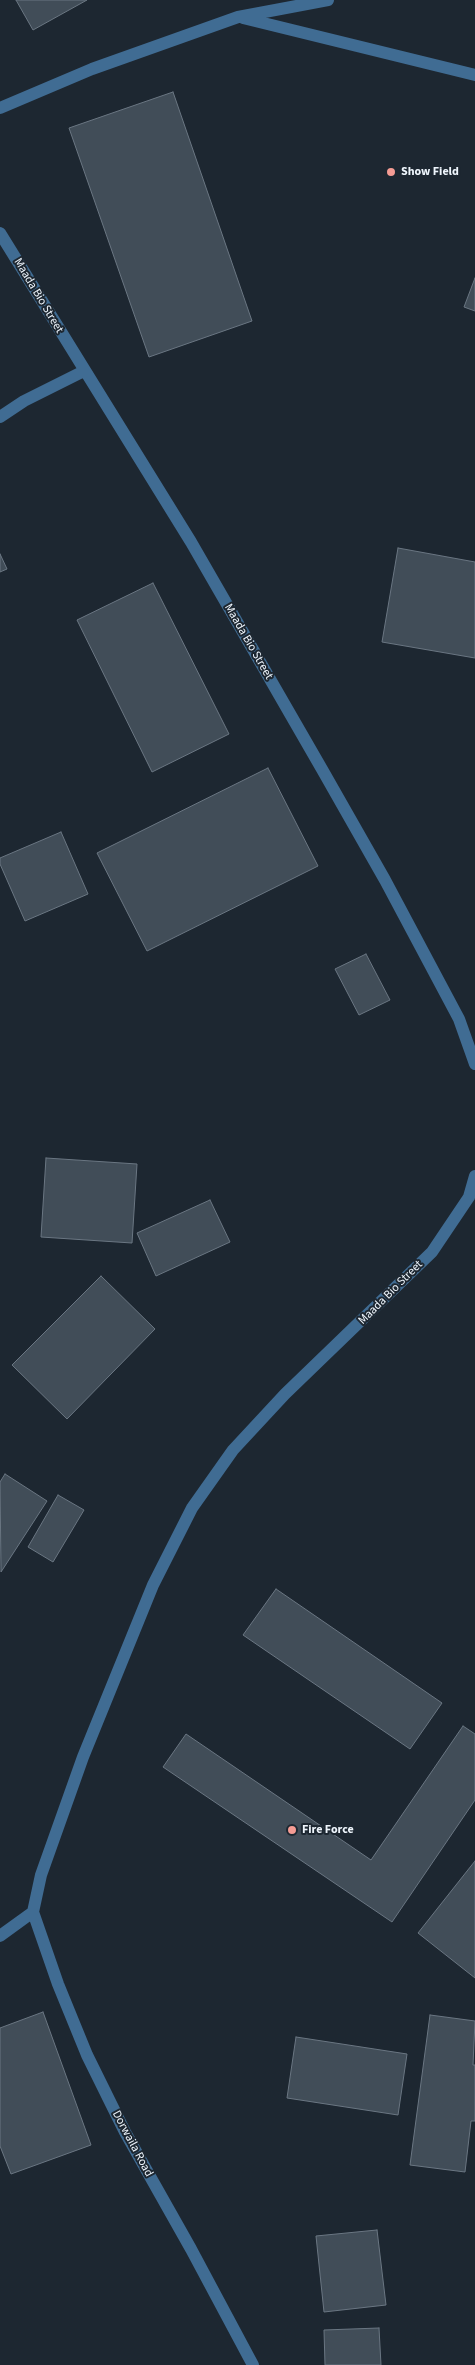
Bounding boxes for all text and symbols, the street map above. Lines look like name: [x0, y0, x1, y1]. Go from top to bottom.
place label: Show Field: [401, 165, 459, 179]
marker: Show Field: [385, 166, 397, 178]
street label: Maada Bio Street: [10, 256, 66, 336]
street label: Maada Bio Street: [221, 602, 275, 682]
street label: Maada Bio Street: [356, 1258, 426, 1328]
place label: Fire Force: [302, 1823, 354, 1837]
marker: Fire Force: [286, 1824, 298, 1836]
street label: Dorwaila Road: [108, 2108, 156, 2180]

